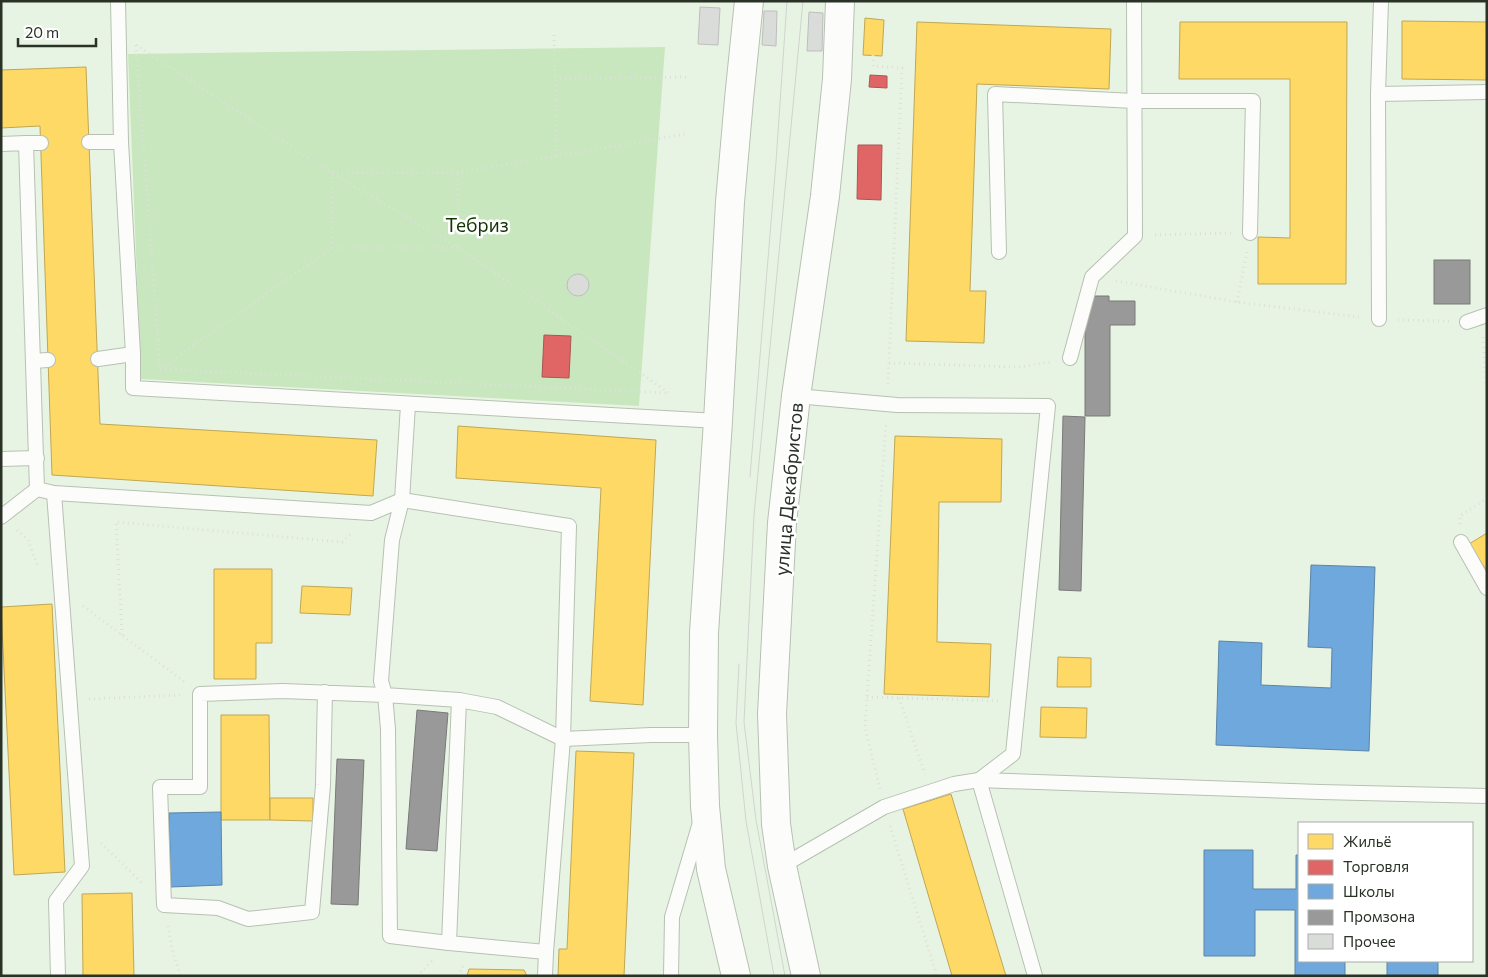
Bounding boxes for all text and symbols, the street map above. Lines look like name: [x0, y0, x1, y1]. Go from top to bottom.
scale bar: [18, 15, 95, 47]
text: 20 m: [25, 23, 59, 41]
park label: Тебриз: [445, 213, 509, 236]
street label: улица Декабристов: [769, 401, 807, 577]
legend: [1298, 822, 1473, 962]
text: Жильё: [1343, 832, 1391, 850]
text: Торговля: [1343, 857, 1409, 875]
text: Школы: [1343, 882, 1395, 900]
text: Промзона: [1343, 907, 1415, 925]
text: Прочее: [1343, 932, 1396, 950]

